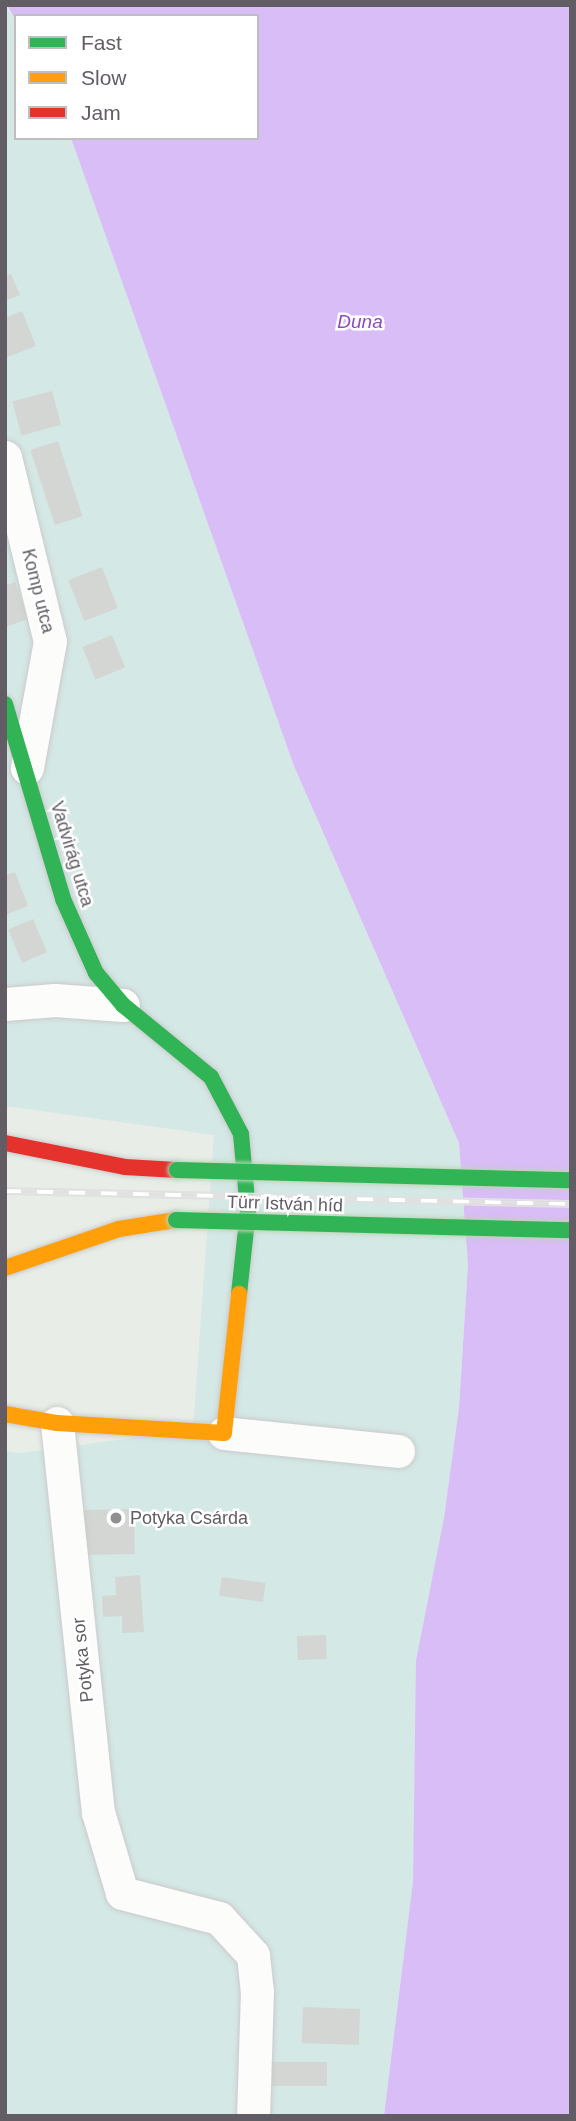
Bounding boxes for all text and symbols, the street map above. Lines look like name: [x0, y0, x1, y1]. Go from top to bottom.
legend: [14, 14, 259, 140]
text: Fast: [81, 31, 122, 54]
text: Slow: [81, 66, 127, 89]
text: Jam: [81, 101, 121, 124]
water label: Duna: [337, 311, 383, 333]
street label: Komp utca: [17, 547, 59, 635]
street label: Vadvirág utca: [46, 799, 98, 909]
street label: Türr István híd: [227, 1191, 343, 1217]
place label: Potyka Csárda: [130, 1507, 248, 1529]
marker: Potyka Csárda: [108, 1510, 124, 1526]
street label: Potyka sor: [68, 1617, 98, 1703]

